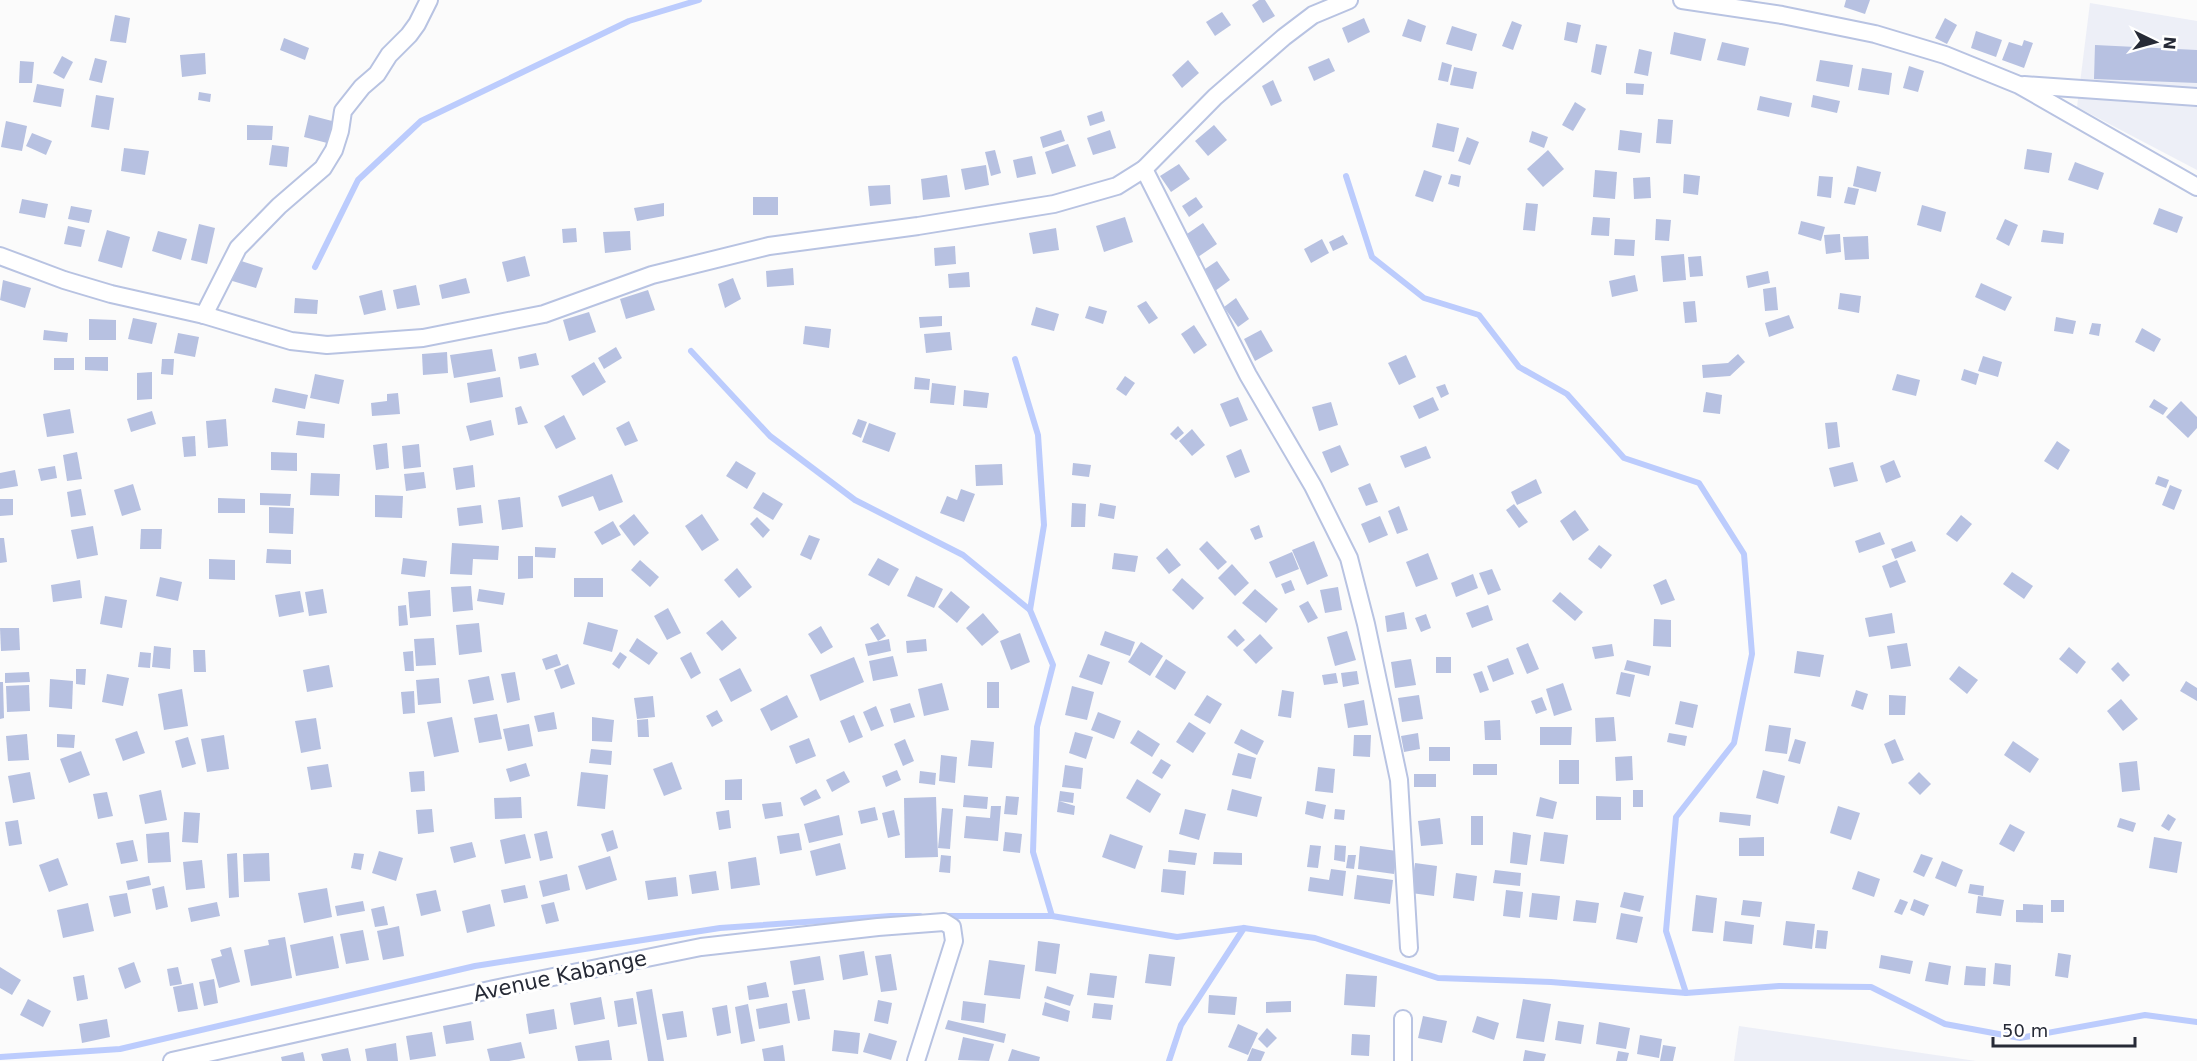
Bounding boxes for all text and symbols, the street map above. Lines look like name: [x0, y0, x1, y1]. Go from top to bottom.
north arrow: [2125, 12, 2185, 72]
text: N: [2159, 36, 2179, 51]
street label: Avenue Kabange: [471, 946, 649, 1006]
scale bar: [1993, 1010, 2136, 1048]
text: 50 m: [2002, 1020, 2048, 1041]

